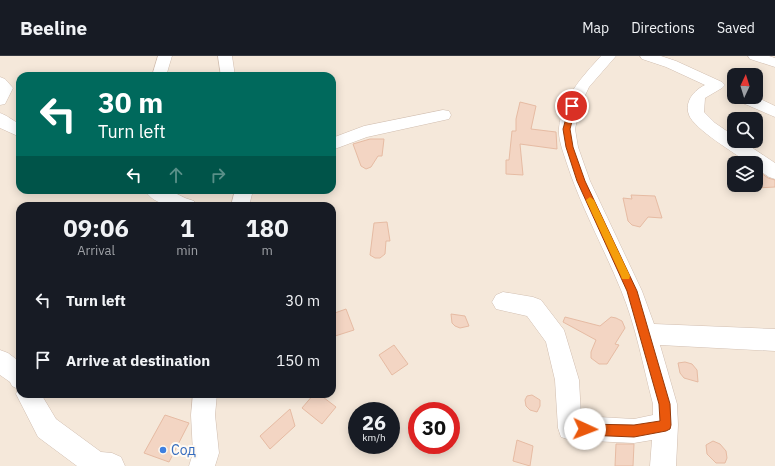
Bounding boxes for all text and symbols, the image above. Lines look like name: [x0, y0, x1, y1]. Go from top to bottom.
text: Beeline: [20, 16, 87, 40]
text: Map: [582, 19, 609, 37]
text: Directions: [631, 19, 695, 37]
text: Saved: [717, 19, 755, 37]
north arrow: [727, 68, 763, 104]
map controls: [727, 68, 763, 192]
text: 30 m: [98, 84, 163, 121]
icon: left: [32, 88, 84, 140]
pin: [555, 89, 589, 123]
icon: arrive: [561, 95, 583, 117]
button: search: [727, 112, 763, 148]
text: Turn left: [98, 120, 166, 143]
button: layers: [727, 156, 763, 192]
icon: left: [123, 164, 145, 186]
icon: ahead: [165, 164, 187, 186]
icon: right: [207, 164, 229, 186]
text: 09:06: [63, 212, 129, 244]
text: 1: [180, 212, 194, 244]
text: 180: [245, 212, 289, 244]
text: Arrival: [77, 242, 115, 259]
text: min: [176, 242, 198, 259]
text: m: [261, 242, 273, 259]
icon: left: [32, 289, 54, 311]
text: Turn left: [66, 291, 126, 310]
text: 30 m: [285, 291, 320, 310]
icon: arrive: [32, 349, 54, 371]
text: Arrive at destination: [66, 351, 210, 370]
text: 150 m: [276, 351, 320, 370]
speed limit sign: 30: [408, 402, 460, 454]
position arrow: [564, 408, 606, 450]
text: 26: [362, 409, 386, 436]
text: km/h: [362, 431, 386, 444]
place label: Сод: [171, 441, 196, 459]
marker: Сод: [158, 445, 168, 455]

